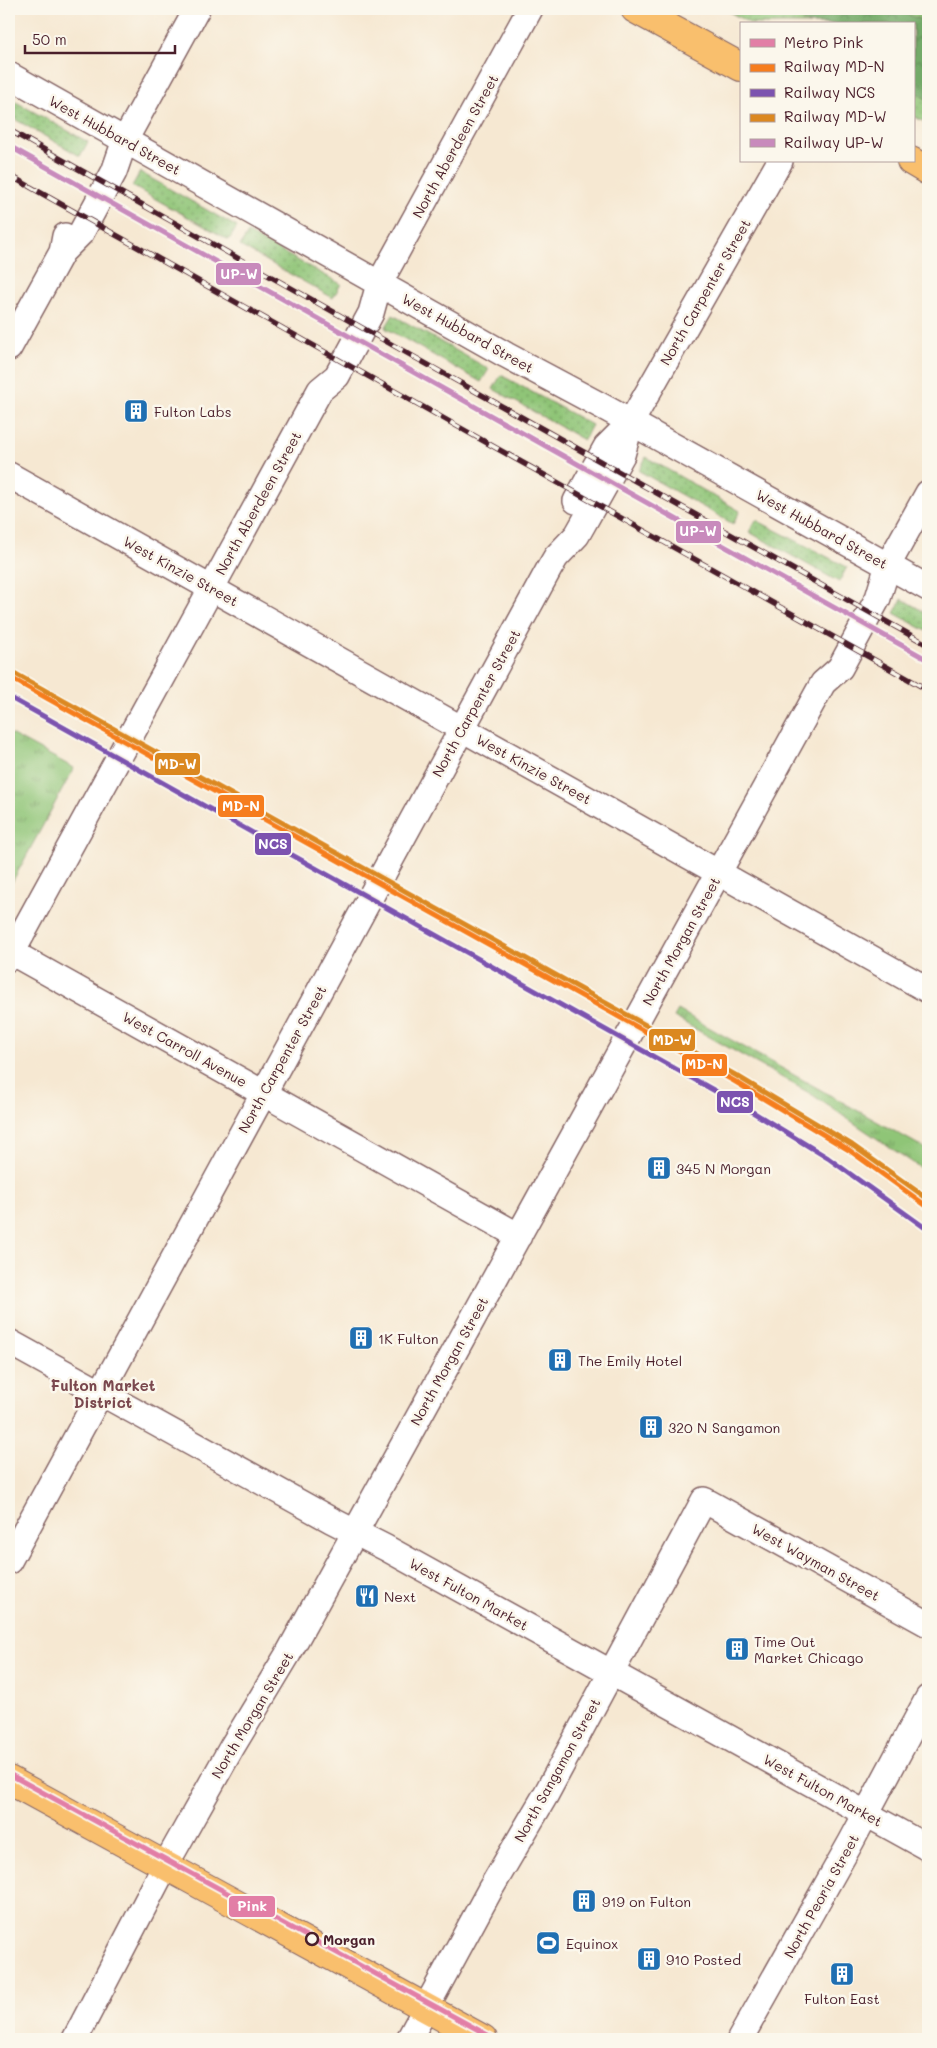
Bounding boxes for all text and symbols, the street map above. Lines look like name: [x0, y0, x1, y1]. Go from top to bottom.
scale bar: [25, 22, 175, 54]
legend: [740, 22, 914, 162]
text: 50 m: [32, 29, 67, 49]
text: Metro Pink: [784, 32, 863, 52]
text: Railway MD-N: [784, 56, 885, 76]
street label: North Aberdeen Street: [408, 71, 502, 221]
text: Railway NCS: [784, 82, 875, 102]
street label: West Hubbard Street: [46, 91, 184, 179]
text: Railway MD-W: [784, 106, 887, 126]
text: Railway UP-W: [784, 132, 884, 152]
street label: North Carpenter Street: [655, 215, 755, 369]
line badge: UP-W: [215, 262, 262, 286]
text: UP-W: [220, 264, 258, 283]
street label: West Hubbard Street: [399, 289, 537, 377]
building icon: Fulton Labs: [123, 398, 149, 424]
place label: Fulton Labs: [154, 402, 232, 421]
street label: North Aberdeen Street: [211, 428, 305, 578]
street label: West Hubbard Street: [753, 485, 891, 573]
line badge: UP-W: [675, 520, 722, 544]
text: UP-W: [679, 521, 717, 540]
street label: West Kinzie Street: [120, 531, 242, 611]
street label: North Carpenter Street: [427, 626, 525, 780]
street label: West Kinzie Street: [473, 729, 595, 809]
line badge: MD-W: [154, 752, 201, 776]
text: MD-W: [157, 754, 197, 773]
line badge: MD-N: [217, 794, 265, 818]
text: MD-N: [222, 796, 260, 815]
line badge: NCS: [254, 832, 292, 856]
text: NCS: [258, 834, 288, 853]
street label: North Morgan Street: [638, 873, 724, 1009]
street label: North Carpenter Street: [233, 982, 331, 1136]
street label: West Carroll Avenue: [119, 1007, 251, 1091]
line badge: MD-W: [648, 1028, 696, 1052]
text: MD-W: [652, 1030, 692, 1049]
line badge: MD-N: [681, 1053, 728, 1077]
text: MD-N: [685, 1054, 723, 1073]
line badge: NCS: [716, 1090, 754, 1114]
text: NCS: [720, 1092, 750, 1111]
building icon: 345 N Morgan: [646, 1155, 672, 1181]
place label: 345 N Morgan: [676, 1159, 771, 1178]
street label: North Morgan Street: [406, 1293, 492, 1429]
building icon: 1K Fulton: [348, 1325, 374, 1351]
place label: 1K Fulton: [378, 1329, 438, 1348]
building icon: The Emily Hotel: [547, 1347, 573, 1373]
place label: The Emily Hotel: [578, 1351, 682, 1370]
district label: Fulton Market District: [51, 1375, 156, 1412]
building icon: 320 N Sangamon: [638, 1414, 664, 1440]
place label: 320 N Sangamon: [668, 1418, 780, 1437]
street label: West Wayman Street: [749, 1519, 883, 1605]
street label: West Fulton Market: [406, 1553, 532, 1635]
restaurant icon: Next: [354, 1583, 380, 1609]
place label: Next: [384, 1587, 416, 1606]
place label: Time Out Market Chicago: [754, 1632, 863, 1667]
building icon: Time Out Market Chicago: [724, 1636, 750, 1662]
street label: North Morgan Street: [207, 1648, 297, 1782]
street label: North Sangamon Street: [510, 1695, 604, 1845]
street label: West Fulton Market: [760, 1749, 886, 1831]
street label: North Peoria Street: [779, 1831, 863, 1961]
building icon: 919 on Fulton: [571, 1888, 597, 1914]
place label: 919 on Fulton: [602, 1892, 691, 1911]
line badge: Pink: [228, 1895, 276, 1918]
text: Pink: [237, 1896, 267, 1915]
place label: Morgan: [323, 1930, 375, 1949]
sports icon: Equinox: [535, 1930, 561, 1956]
marker: Morgan: [305, 1932, 319, 1946]
place label: Equinox: [566, 1934, 618, 1953]
building icon: 910 Posted: [636, 1946, 662, 1972]
place label: 910 Posted: [666, 1950, 741, 1969]
building icon: Fulton East: [829, 1961, 855, 1987]
place label: Fulton East: [804, 1989, 880, 2008]

